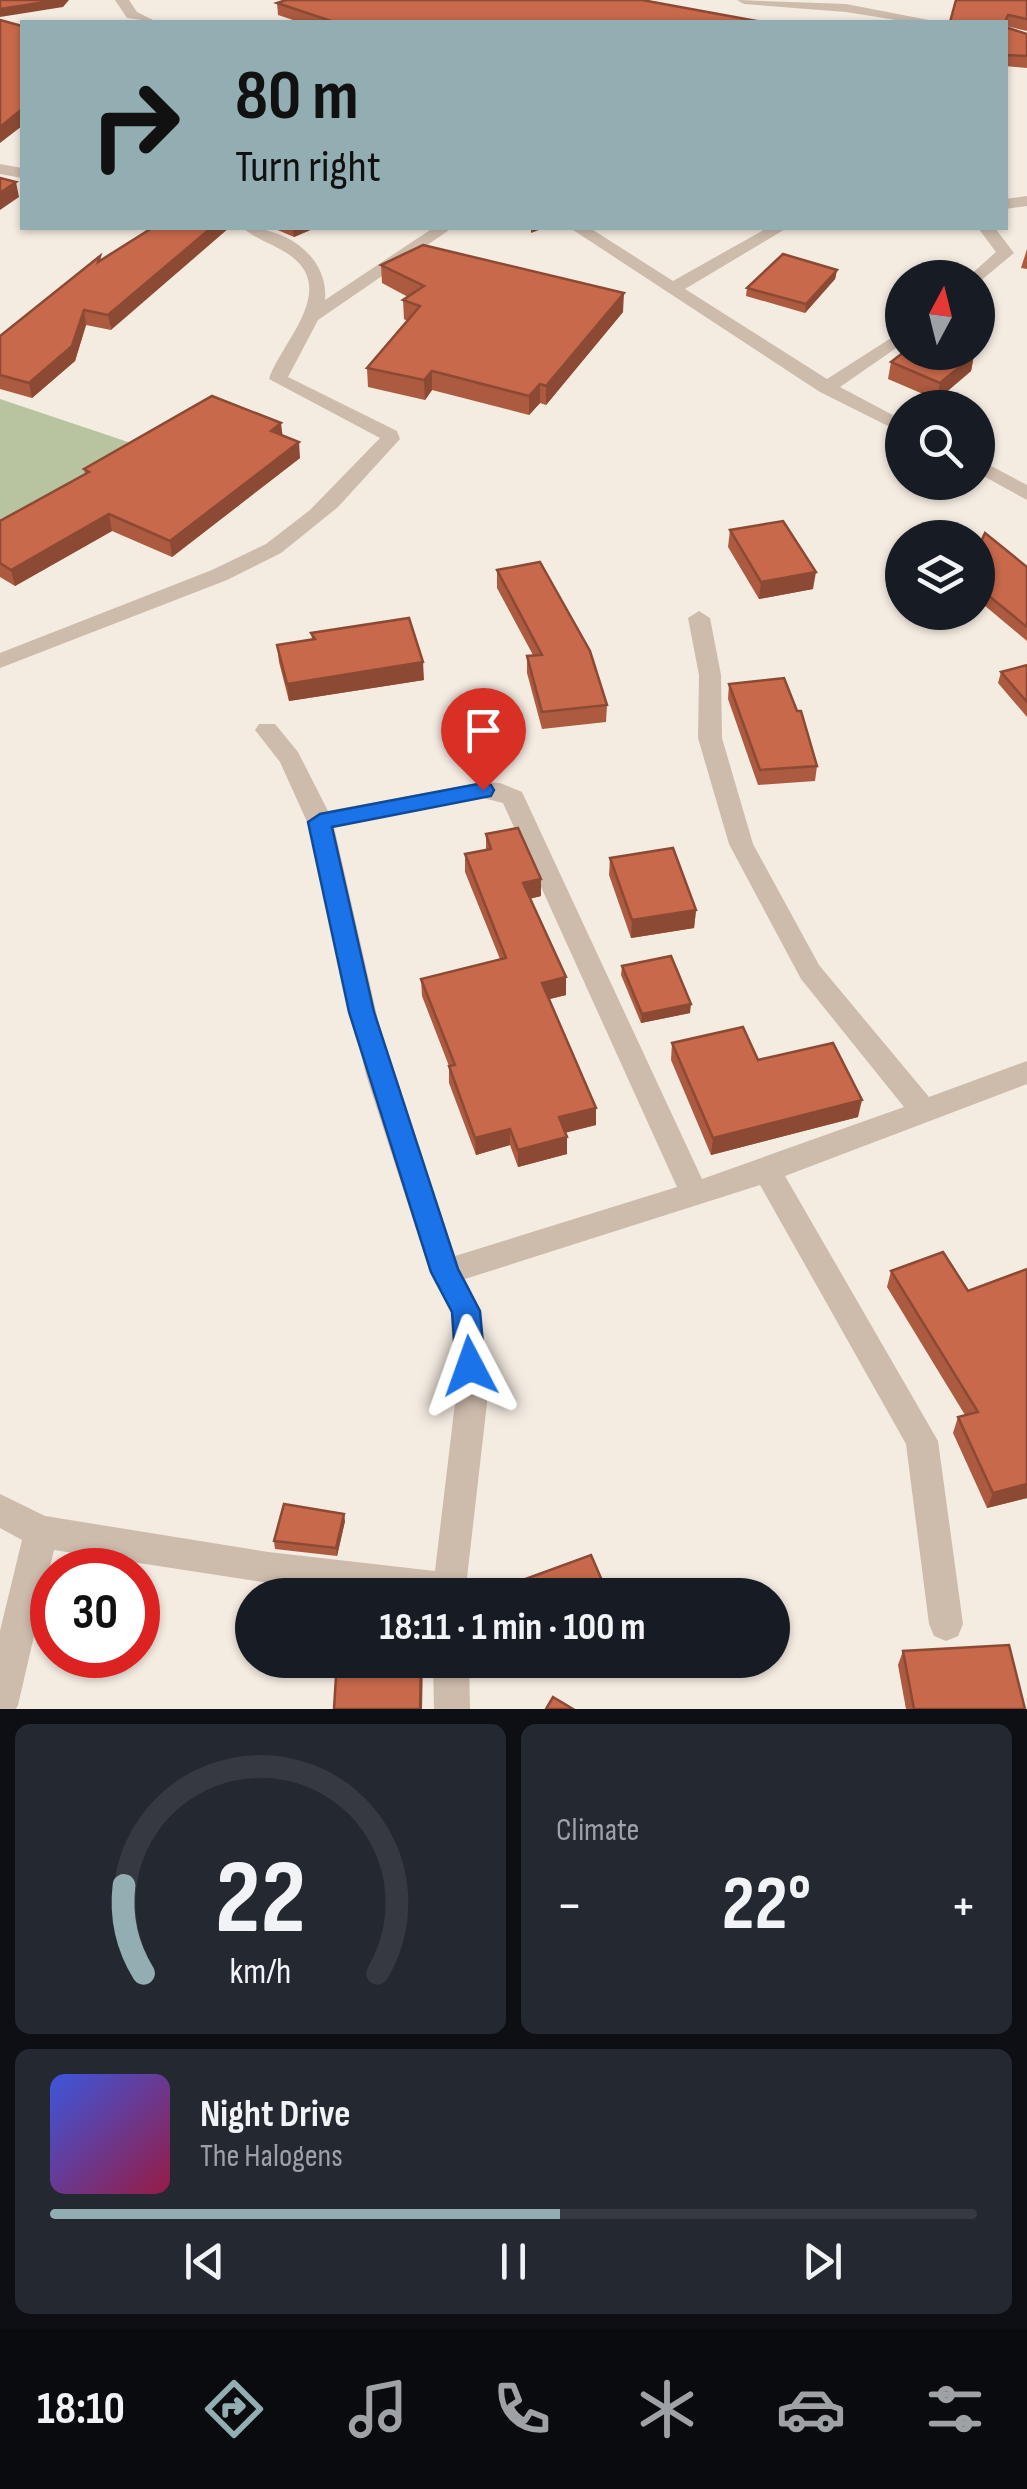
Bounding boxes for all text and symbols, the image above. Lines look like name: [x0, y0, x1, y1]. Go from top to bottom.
text: 80 m: [235, 55, 359, 139]
icon: right: [70, 60, 200, 190]
text: Turn right: [235, 140, 381, 195]
north arrow: [885, 260, 995, 370]
map controls: [885, 260, 995, 630]
button: search: [885, 390, 995, 500]
button: layers: [885, 520, 995, 630]
pin: [441, 688, 526, 791]
icon: arrive: [456, 703, 511, 758]
position arrow: [418, 1314, 522, 1418]
speed limit sign: 30: [30, 1548, 160, 1678]
text: 18:11 · 1 min · 100 m: [380, 1605, 645, 1650]
text: Climate: [556, 1811, 639, 1850]
text: 22: [215, 1837, 306, 1962]
text: 22°: [722, 1860, 811, 1951]
text: −: [556, 1873, 583, 1940]
text: +: [950, 1873, 977, 1940]
text: km/h: [230, 1951, 291, 1994]
text: Night Drive: [200, 2092, 351, 2137]
text: The Halogens: [200, 2137, 343, 2176]
icon: previous: [177, 2234, 232, 2289]
icon: pause: [486, 2234, 541, 2289]
icon: next: [795, 2234, 850, 2289]
icon: directions: [199, 2374, 269, 2444]
icon: music: [343, 2374, 413, 2444]
icon: phone: [487, 2374, 557, 2444]
icon: climate: [632, 2374, 702, 2444]
icon: car: [776, 2374, 846, 2444]
icon: filters: [920, 2374, 990, 2444]
text: 18:10: [37, 2382, 125, 2437]

